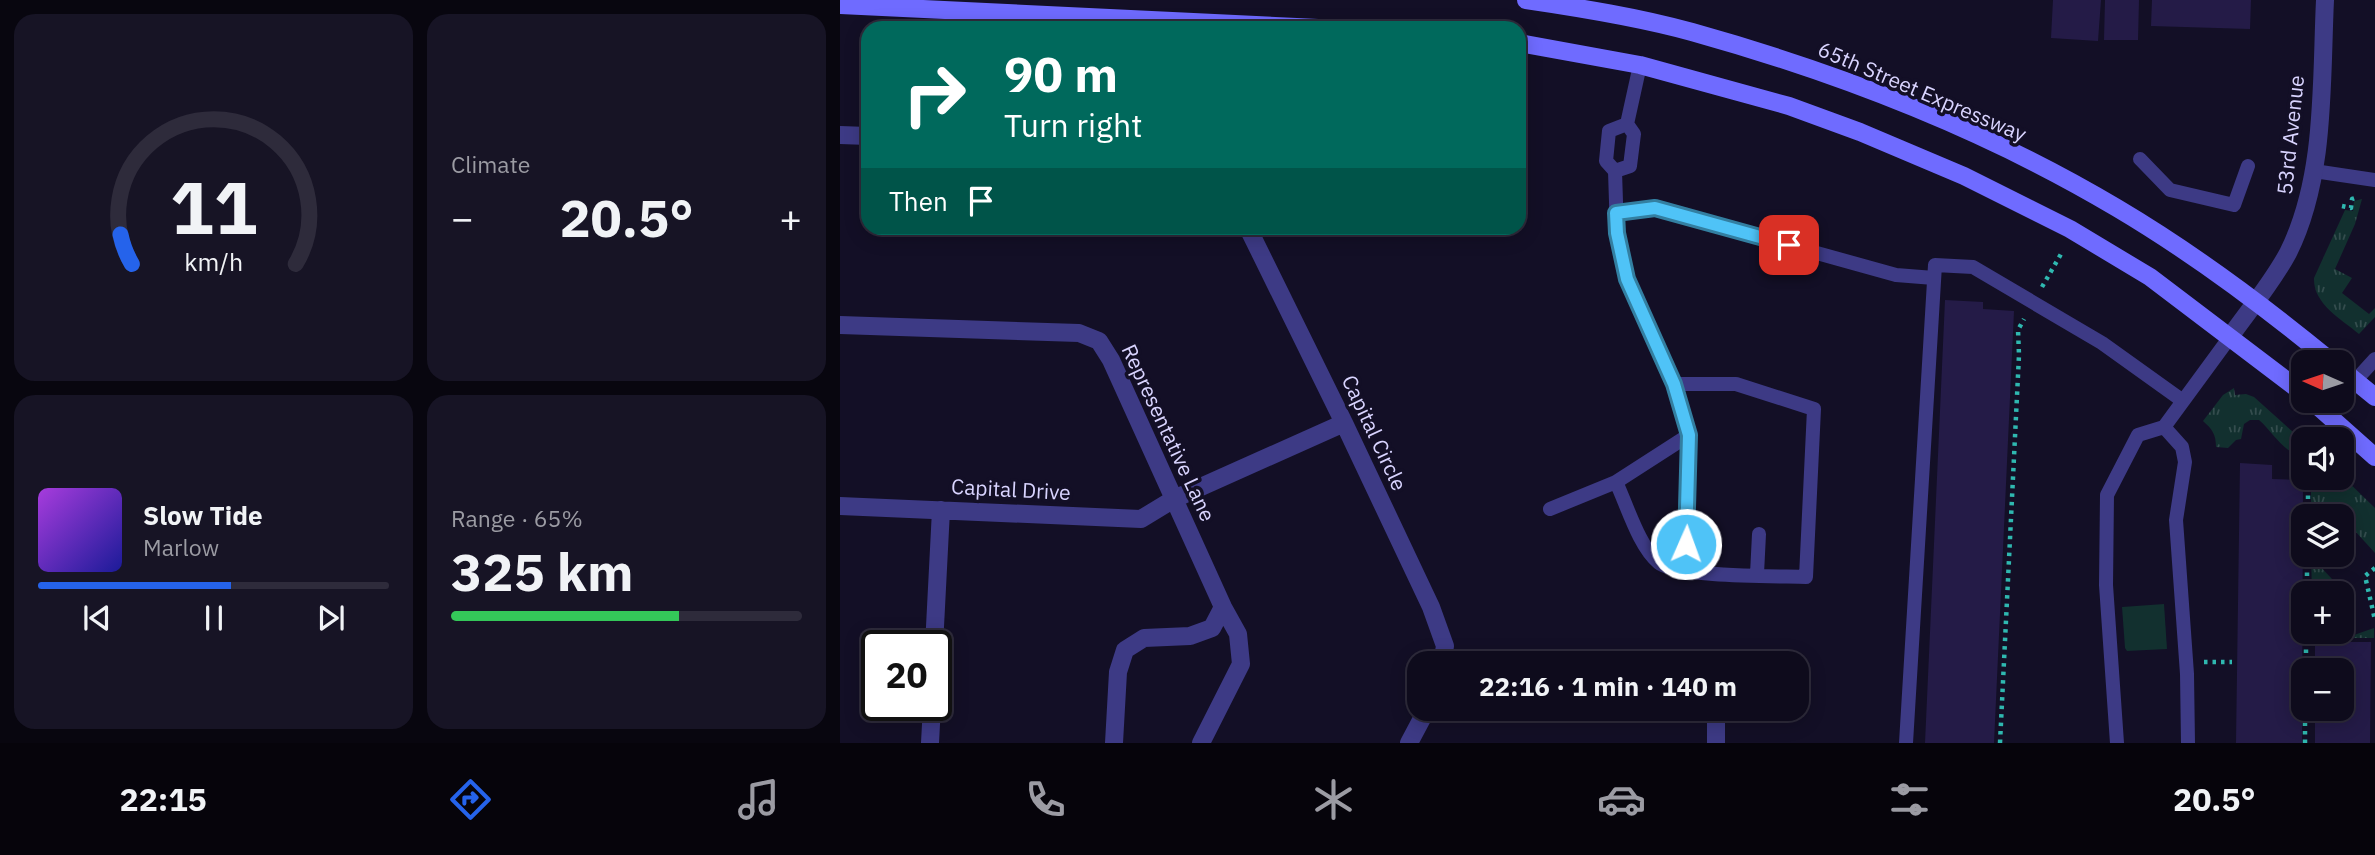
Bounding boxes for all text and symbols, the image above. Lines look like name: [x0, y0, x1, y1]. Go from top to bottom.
street label: 65th Street Expressway: [1814, 34, 2031, 148]
text: 90 m: [1004, 42, 1118, 105]
icon: right: [889, 49, 980, 140]
street label: 53rd Avenue: [2270, 74, 2310, 196]
text: Turn right: [1004, 104, 1142, 146]
text: Climate: [451, 149, 530, 179]
text: 11: [170, 159, 257, 254]
icon: arrive: [962, 182, 1000, 220]
text: 20.5°: [559, 184, 694, 251]
text: Then: [889, 184, 948, 218]
text: −: [451, 193, 474, 242]
text: +: [779, 193, 802, 242]
pin: [1759, 215, 1819, 275]
icon: arrive: [1770, 226, 1808, 264]
text: km/h: [184, 244, 243, 277]
street label: Representative Lane: [1116, 339, 1222, 526]
north arrow: [2291, 350, 2354, 413]
map controls: [2291, 350, 2354, 721]
street label: Capital Circle: [1336, 370, 1414, 495]
button: sound: [2291, 427, 2354, 490]
street label: Capital Drive: [951, 472, 1072, 506]
text: Slow Tide: [143, 498, 263, 532]
text: Range · 65%: [451, 503, 583, 533]
button: layers: [2291, 504, 2354, 567]
position arrow: [1649, 507, 1723, 581]
text: Marlow: [143, 532, 219, 562]
text: 325 km: [451, 538, 633, 605]
button: +: [2291, 581, 2354, 644]
icon: previous: [78, 599, 116, 637]
icon: pause: [195, 599, 233, 637]
icon: next: [312, 599, 350, 637]
speed limit sign: 20: [861, 630, 952, 721]
button: −: [2291, 658, 2354, 721]
text: 22:16 · 1 min · 140 m: [1479, 669, 1737, 703]
icon: directions: [446, 775, 495, 824]
icon: music: [734, 775, 783, 824]
icon: phone: [1021, 775, 1070, 824]
icon: climate: [1309, 775, 1358, 824]
icon: car: [1597, 775, 1646, 824]
icon: filters: [1885, 775, 1934, 824]
text: 22:15: [119, 778, 207, 820]
text: 20.5°: [2173, 778, 2256, 820]

